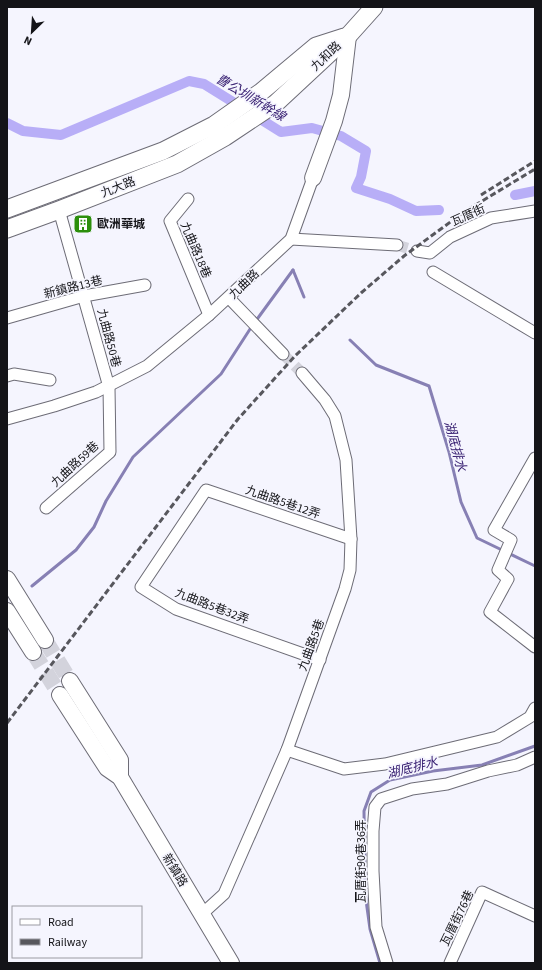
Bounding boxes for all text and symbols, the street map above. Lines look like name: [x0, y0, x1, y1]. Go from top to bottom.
north arrow: [12, 12, 52, 52]
text: N: [21, 32, 34, 49]
street label: 九和路: [307, 38, 345, 75]
water label: 曹公圳新幹線: [212, 70, 290, 127]
street label: 九大路: [98, 173, 138, 202]
street label: 瓦厝街: [448, 200, 488, 231]
building icon: 歐洲華城: [72, 213, 94, 235]
place label: 歐洲華城: [97, 216, 145, 233]
street label: 九曲路18巷: [176, 219, 215, 281]
street label: 九曲路: [225, 266, 263, 303]
street label: 新鎮路13巷: [42, 272, 104, 303]
street label: 九曲路50巷: [93, 307, 124, 369]
water label: 湖底排水: [440, 419, 471, 475]
street label: 九曲路59巷: [48, 438, 103, 491]
street label: 九曲路5巷12弄: [243, 482, 322, 523]
street label: 九曲路5巷32弄: [172, 585, 251, 628]
street label: 九曲路5巷: [294, 617, 329, 673]
water label: 湖底排水: [385, 753, 441, 783]
street label: 瓦厝街90巷36弄: [353, 819, 370, 903]
street label: 新鎮路: [158, 850, 191, 890]
street label: 瓦厝街76巷: [437, 888, 478, 949]
legend: [12, 906, 142, 958]
text: Road: [48, 914, 74, 931]
text: Railway: [48, 934, 87, 951]

